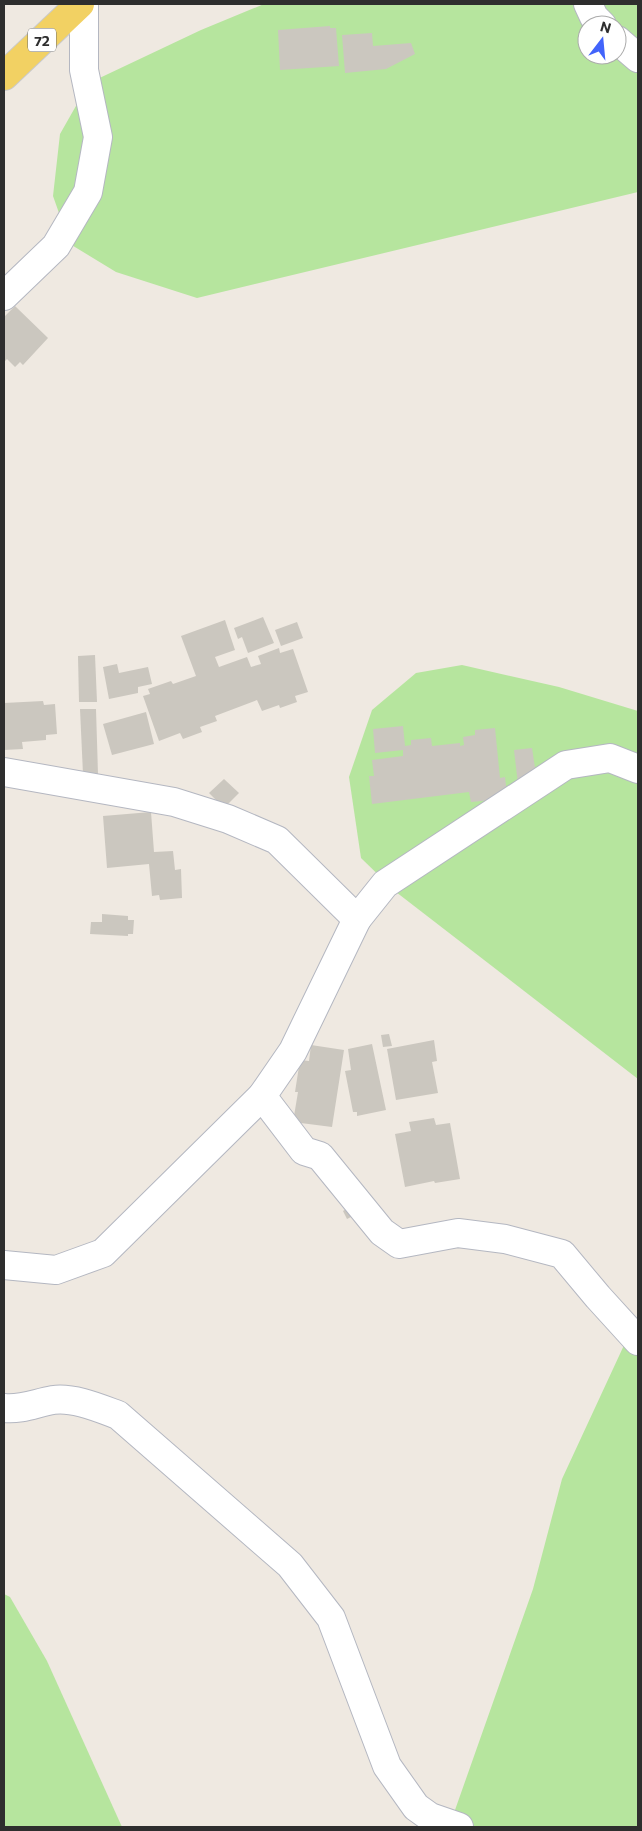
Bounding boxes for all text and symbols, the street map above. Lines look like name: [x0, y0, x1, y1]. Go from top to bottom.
north arrow: [577, 15, 627, 65]
text: N: [598, 17, 613, 37]
road number: 72: [28, 28, 56, 52]

